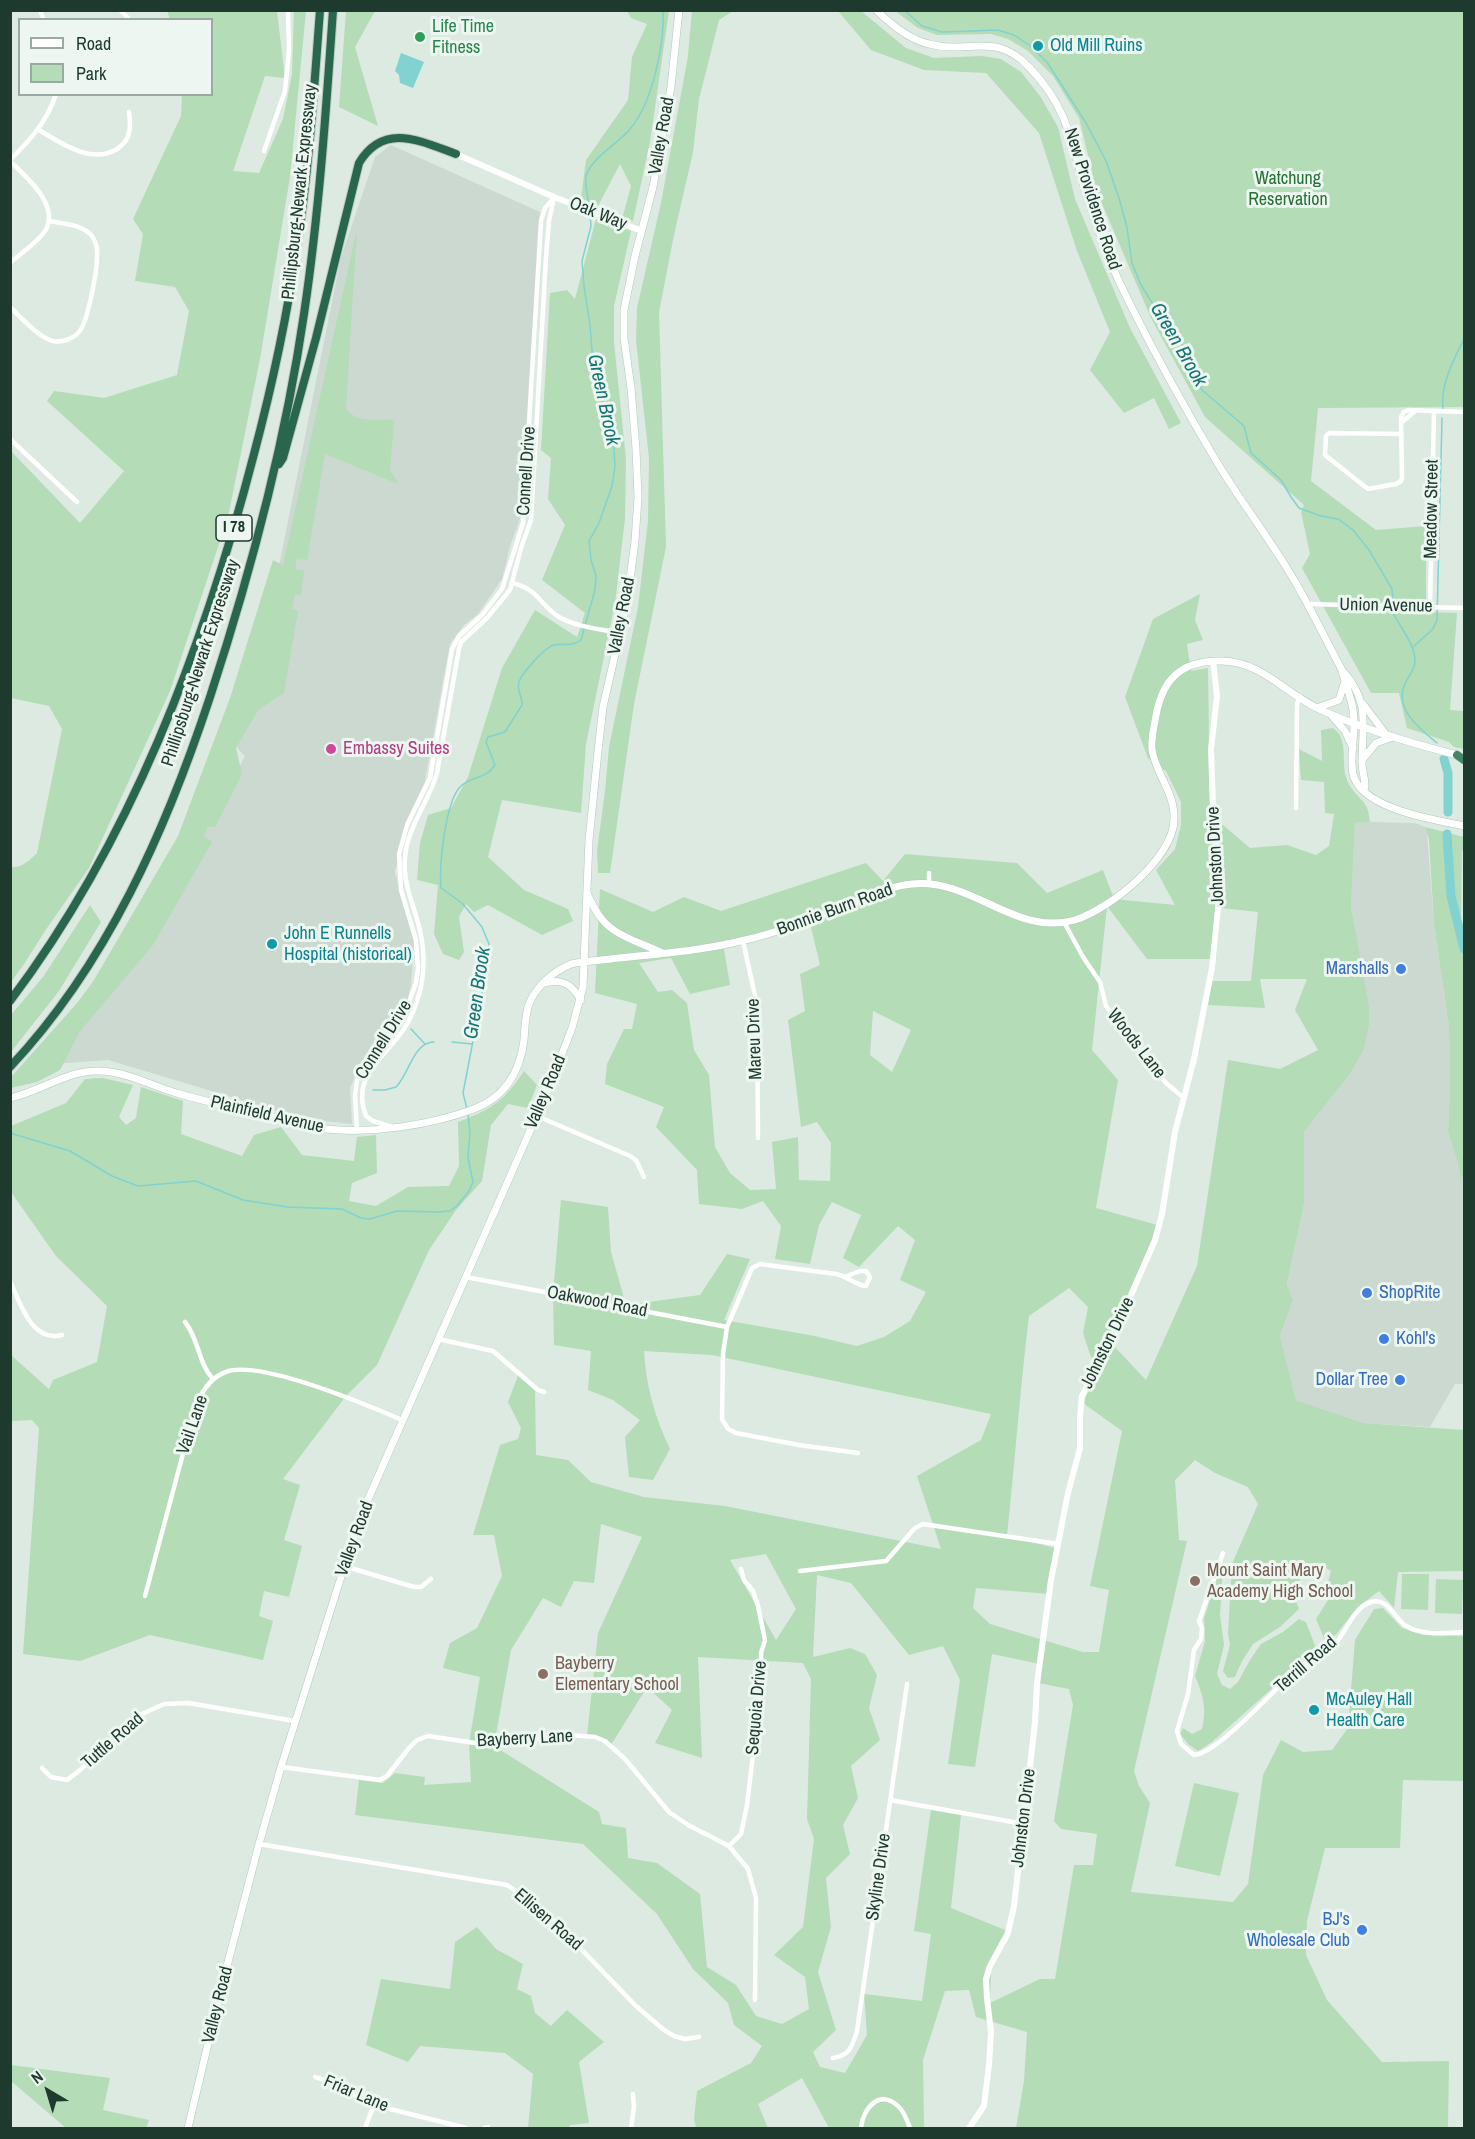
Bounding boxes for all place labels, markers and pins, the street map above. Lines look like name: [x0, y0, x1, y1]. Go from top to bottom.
place label: Life Time Fitness: [432, 16, 494, 58]
marker: Life Time Fitness: [413, 30, 427, 44]
place label: Old Mill Ruins: [1050, 35, 1143, 57]
marker: Old Mill Ruins: [1031, 39, 1045, 53]
place label: Embassy Suites: [343, 738, 450, 760]
marker: Embassy Suites: [324, 742, 338, 756]
place label: John E Runnells Hospital (historical): [284, 923, 412, 966]
marker: John E Runnells Hospital (historical): [265, 937, 279, 951]
place label: Marshalls: [1326, 958, 1389, 980]
marker: Marshalls: [1394, 962, 1408, 976]
place label: ShopRite: [1379, 1282, 1441, 1304]
marker: ShopRite: [1360, 1286, 1374, 1300]
place label: Kohl's: [1396, 1328, 1436, 1350]
marker: Kohl's: [1377, 1332, 1391, 1346]
place label: Dollar Tree: [1316, 1369, 1388, 1391]
marker: Dollar Tree: [1393, 1373, 1407, 1387]
place label: Mount Saint Mary Academy High School: [1207, 1560, 1353, 1602]
marker: Mount Saint Mary Academy High School: [1188, 1574, 1202, 1588]
place label: Bayberry Elementary School: [555, 1653, 679, 1696]
marker: Bayberry Elementary School: [536, 1667, 550, 1681]
place label: McAuley Hall Health Care: [1326, 1689, 1412, 1732]
marker: McAuley Hall Health Care: [1307, 1703, 1321, 1717]
place label: BJ's Wholesale Club: [1247, 1909, 1350, 1952]
marker: BJ's Wholesale Club: [1355, 1923, 1369, 1937]

